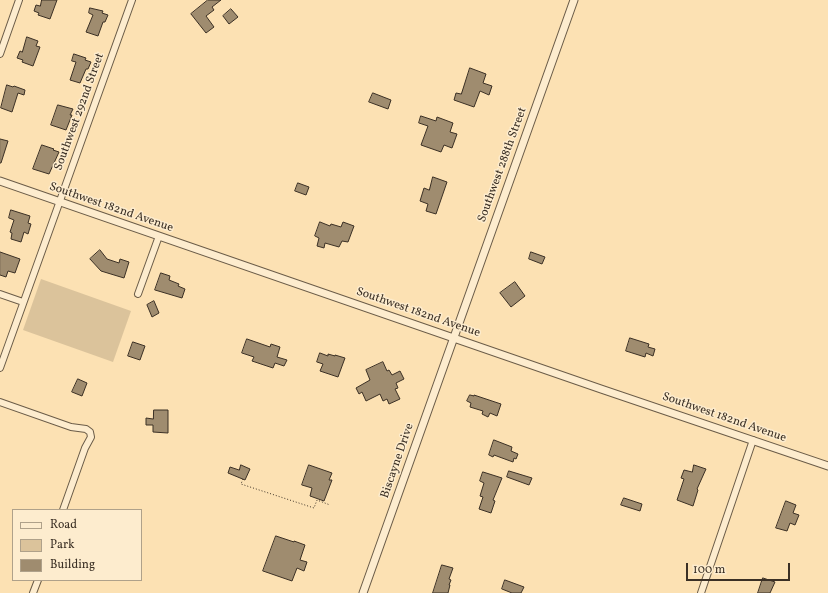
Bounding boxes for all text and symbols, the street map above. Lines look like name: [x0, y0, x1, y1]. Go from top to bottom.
street label: Southwest 292nd Street: [52, 51, 108, 173]
street label: Southwest 288th Street: [476, 106, 530, 224]
street label: Southwest 182nd Avenue: [47, 180, 175, 236]
street label: Southwest 182nd Avenue: [354, 285, 482, 341]
street label: Southwest 182nd Avenue: [660, 390, 788, 446]
street label: Biscayne Drive: [378, 422, 418, 500]
legend: [12, 509, 142, 581]
text: Road: [50, 517, 77, 533]
text: Park: [50, 537, 75, 553]
scale bar: [688, 555, 792, 581]
text: Building: [50, 557, 95, 573]
text: 100 m: [693, 562, 725, 578]

